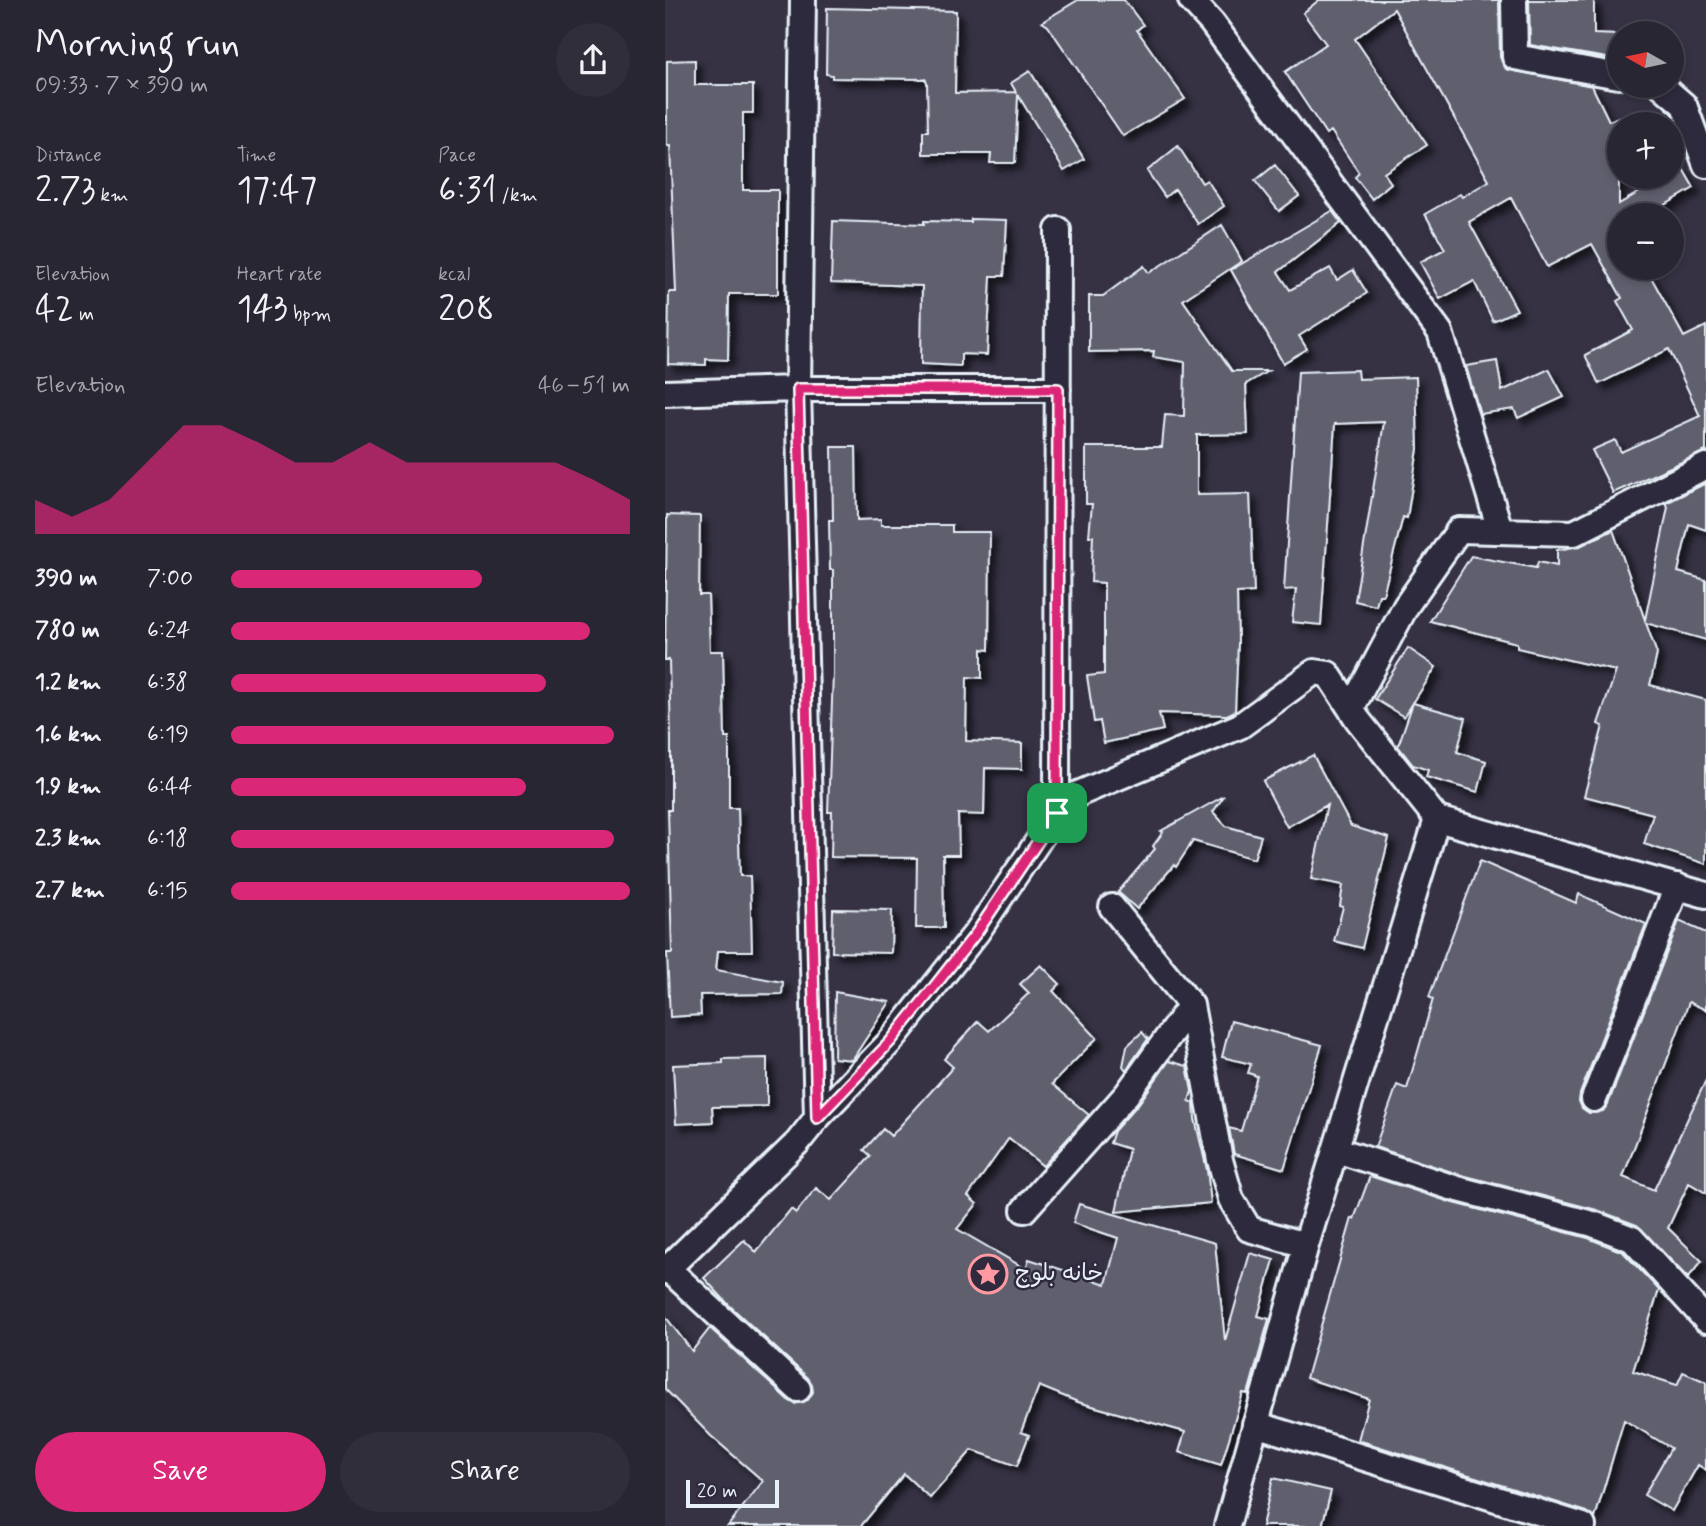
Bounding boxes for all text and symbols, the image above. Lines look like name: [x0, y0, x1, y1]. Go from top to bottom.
text: Morning run: [35, 20, 240, 69]
north arrow: [1607, 21, 1683, 98]
map controls: [1607, 21, 1684, 280]
button: share: [556, 23, 630, 97]
text: 09:33 · 7 × 390 m: [35, 71, 208, 101]
button: +: [1607, 112, 1684, 189]
text: Distance: [35, 143, 102, 168]
text: Time: [237, 143, 276, 168]
text: Pace: [438, 143, 476, 168]
text: 2.73: [35, 168, 95, 214]
text: 17:47: [237, 168, 317, 214]
text: 6:31: [438, 168, 496, 214]
text: km: [95, 183, 128, 208]
text: /km: [496, 183, 538, 208]
button: −: [1607, 203, 1684, 280]
text: Elevation: [35, 262, 110, 287]
text: Heart rate: [237, 262, 322, 287]
text: kcal: [438, 262, 470, 287]
text: 42: [35, 287, 74, 333]
text: 143: [237, 287, 288, 333]
text: 208: [438, 287, 494, 333]
text: m: [74, 302, 94, 327]
text: bpm: [288, 302, 331, 327]
text: Elevation: [35, 371, 126, 401]
text: 46–51 m: [538, 371, 630, 401]
text: 390 m: [35, 564, 97, 594]
text: 7:00: [147, 564, 193, 594]
text: 780 m: [35, 616, 100, 646]
text: 6:24: [147, 616, 190, 646]
text: 1.2 km: [35, 668, 101, 698]
text: 6:38: [147, 668, 188, 698]
text: 1.6 km: [35, 720, 102, 750]
text: 6:19: [147, 720, 189, 750]
text: 1.9 km: [35, 772, 101, 802]
text: 6:44: [147, 772, 192, 802]
pin: [1027, 783, 1087, 843]
icon: arrive: [1038, 794, 1076, 832]
text: 2.3 km: [35, 824, 101, 854]
text: 6:18: [147, 824, 188, 854]
text: 2.7 km: [35, 876, 105, 906]
text: 6:15: [147, 876, 187, 906]
place icon: خانه بلوچ: [967, 1253, 1009, 1295]
place label: خانه بلوچ: [1015, 1259, 1103, 1289]
button: Save: [35, 1432, 326, 1512]
button: Share: [340, 1432, 630, 1512]
scale bar: [686, 1477, 779, 1509]
text: 20 m: [697, 1479, 737, 1504]

